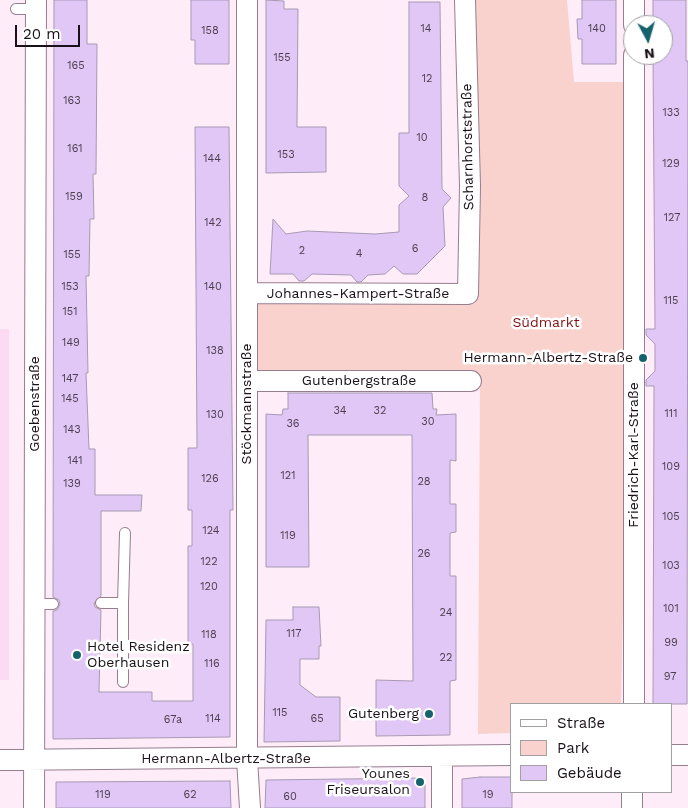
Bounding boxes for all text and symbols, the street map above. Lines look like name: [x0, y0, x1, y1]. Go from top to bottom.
scale bar: [18, 15, 82, 47]
north arrow: [623, 15, 673, 65]
house number: 14: [420, 22, 432, 36]
house number: 140: [588, 22, 606, 36]
house number: 158: [201, 24, 219, 38]
text: 20 m: [23, 25, 61, 43]
text: N: [643, 45, 655, 62]
house number: 155: [273, 51, 291, 65]
house number: 165: [67, 59, 85, 73]
house number: 12: [422, 72, 432, 86]
street label: Scharnhorststraße: [458, 83, 478, 211]
house number: 163: [63, 94, 81, 108]
house number: 133: [662, 106, 680, 120]
house number: 10: [416, 131, 428, 145]
house number: 161: [67, 142, 83, 156]
house number: 153: [277, 148, 295, 162]
house number: 144: [203, 152, 221, 166]
house number: 129: [662, 157, 680, 171]
house number: 159: [65, 190, 83, 204]
house number: 8: [422, 191, 428, 205]
house number: 127: [664, 211, 680, 225]
house number: 142: [204, 216, 222, 230]
house number: 6: [412, 242, 418, 256]
house number: 2: [299, 244, 305, 258]
house number: 4: [356, 247, 362, 261]
house number: 155: [63, 248, 81, 262]
house number: 153: [61, 280, 79, 294]
house number: 140: [204, 280, 222, 294]
street label: Johannes-Kampert-Straße: [267, 286, 449, 302]
house number: 115: [664, 294, 678, 308]
house number: 151: [63, 305, 77, 319]
park label: Südmarkt: [512, 315, 580, 331]
house number: 149: [62, 336, 80, 350]
street label: Stöckmannstraße: [239, 343, 255, 465]
house number: 138: [206, 344, 224, 358]
place label: Hermann-Albertz-Straße: [463, 350, 633, 366]
marker: Hermann-Albertz-Straße: [637, 352, 649, 364]
street label: Goebenstraße: [27, 356, 43, 452]
house number: 147: [62, 372, 78, 386]
street label: Gutenbergstraße: [302, 373, 416, 389]
street label: Friedrich-Karl-Straße: [626, 382, 642, 528]
house number: 145: [61, 392, 79, 406]
house number: 34: [333, 404, 347, 418]
house number: 32: [374, 404, 386, 418]
house number: 111: [665, 407, 677, 421]
house number: 130: [206, 408, 224, 422]
house number: 30: [421, 415, 435, 429]
house number: 36: [286, 417, 300, 431]
house number: 143: [63, 423, 81, 437]
house number: 141: [67, 454, 83, 468]
house number: 109: [662, 460, 680, 474]
house number: 121: [281, 469, 295, 483]
house number: 126: [201, 472, 219, 486]
house number: 28: [417, 475, 431, 489]
house number: 139: [63, 477, 81, 491]
house number: 105: [662, 510, 680, 524]
house number: 124: [202, 524, 220, 538]
house number: 119: [280, 529, 296, 543]
house number: 26: [417, 547, 431, 561]
house number: 122: [200, 555, 218, 569]
house number: 103: [662, 559, 680, 573]
house number: 120: [200, 580, 218, 594]
house number: 101: [663, 602, 679, 616]
house number: 24: [440, 606, 452, 620]
house number: 117: [287, 627, 301, 641]
house number: 118: [201, 628, 217, 642]
house number: 99: [664, 636, 678, 650]
place label: Hotel Residenz Oberhausen: [87, 639, 190, 672]
marker: Hotel Residenz Oberhausen: [71, 649, 83, 661]
house number: 22: [440, 651, 452, 665]
house number: 116: [204, 657, 220, 671]
house number: 97: [664, 670, 676, 684]
legend: [510, 703, 673, 793]
house number: 115: [273, 706, 287, 720]
place label: Gutenberg: [348, 706, 419, 722]
marker: Gutenberg: [423, 708, 435, 720]
house number: 114: [205, 712, 221, 726]
house number: 65: [310, 712, 324, 726]
house number: 67a: [164, 713, 182, 727]
text: Straße: [557, 714, 605, 732]
text: Park: [557, 739, 589, 757]
street label: Hermann-Albertz-Straße: [141, 751, 311, 767]
text: Gebäude: [557, 764, 622, 782]
place label: Younes Friseursalon: [326, 766, 410, 799]
marker: Younes Friseursalon: [414, 776, 426, 788]
house number: 119: [95, 788, 111, 802]
house number: 62: [183, 788, 197, 802]
house number: 19: [482, 788, 494, 802]
house number: 60: [283, 790, 297, 804]

